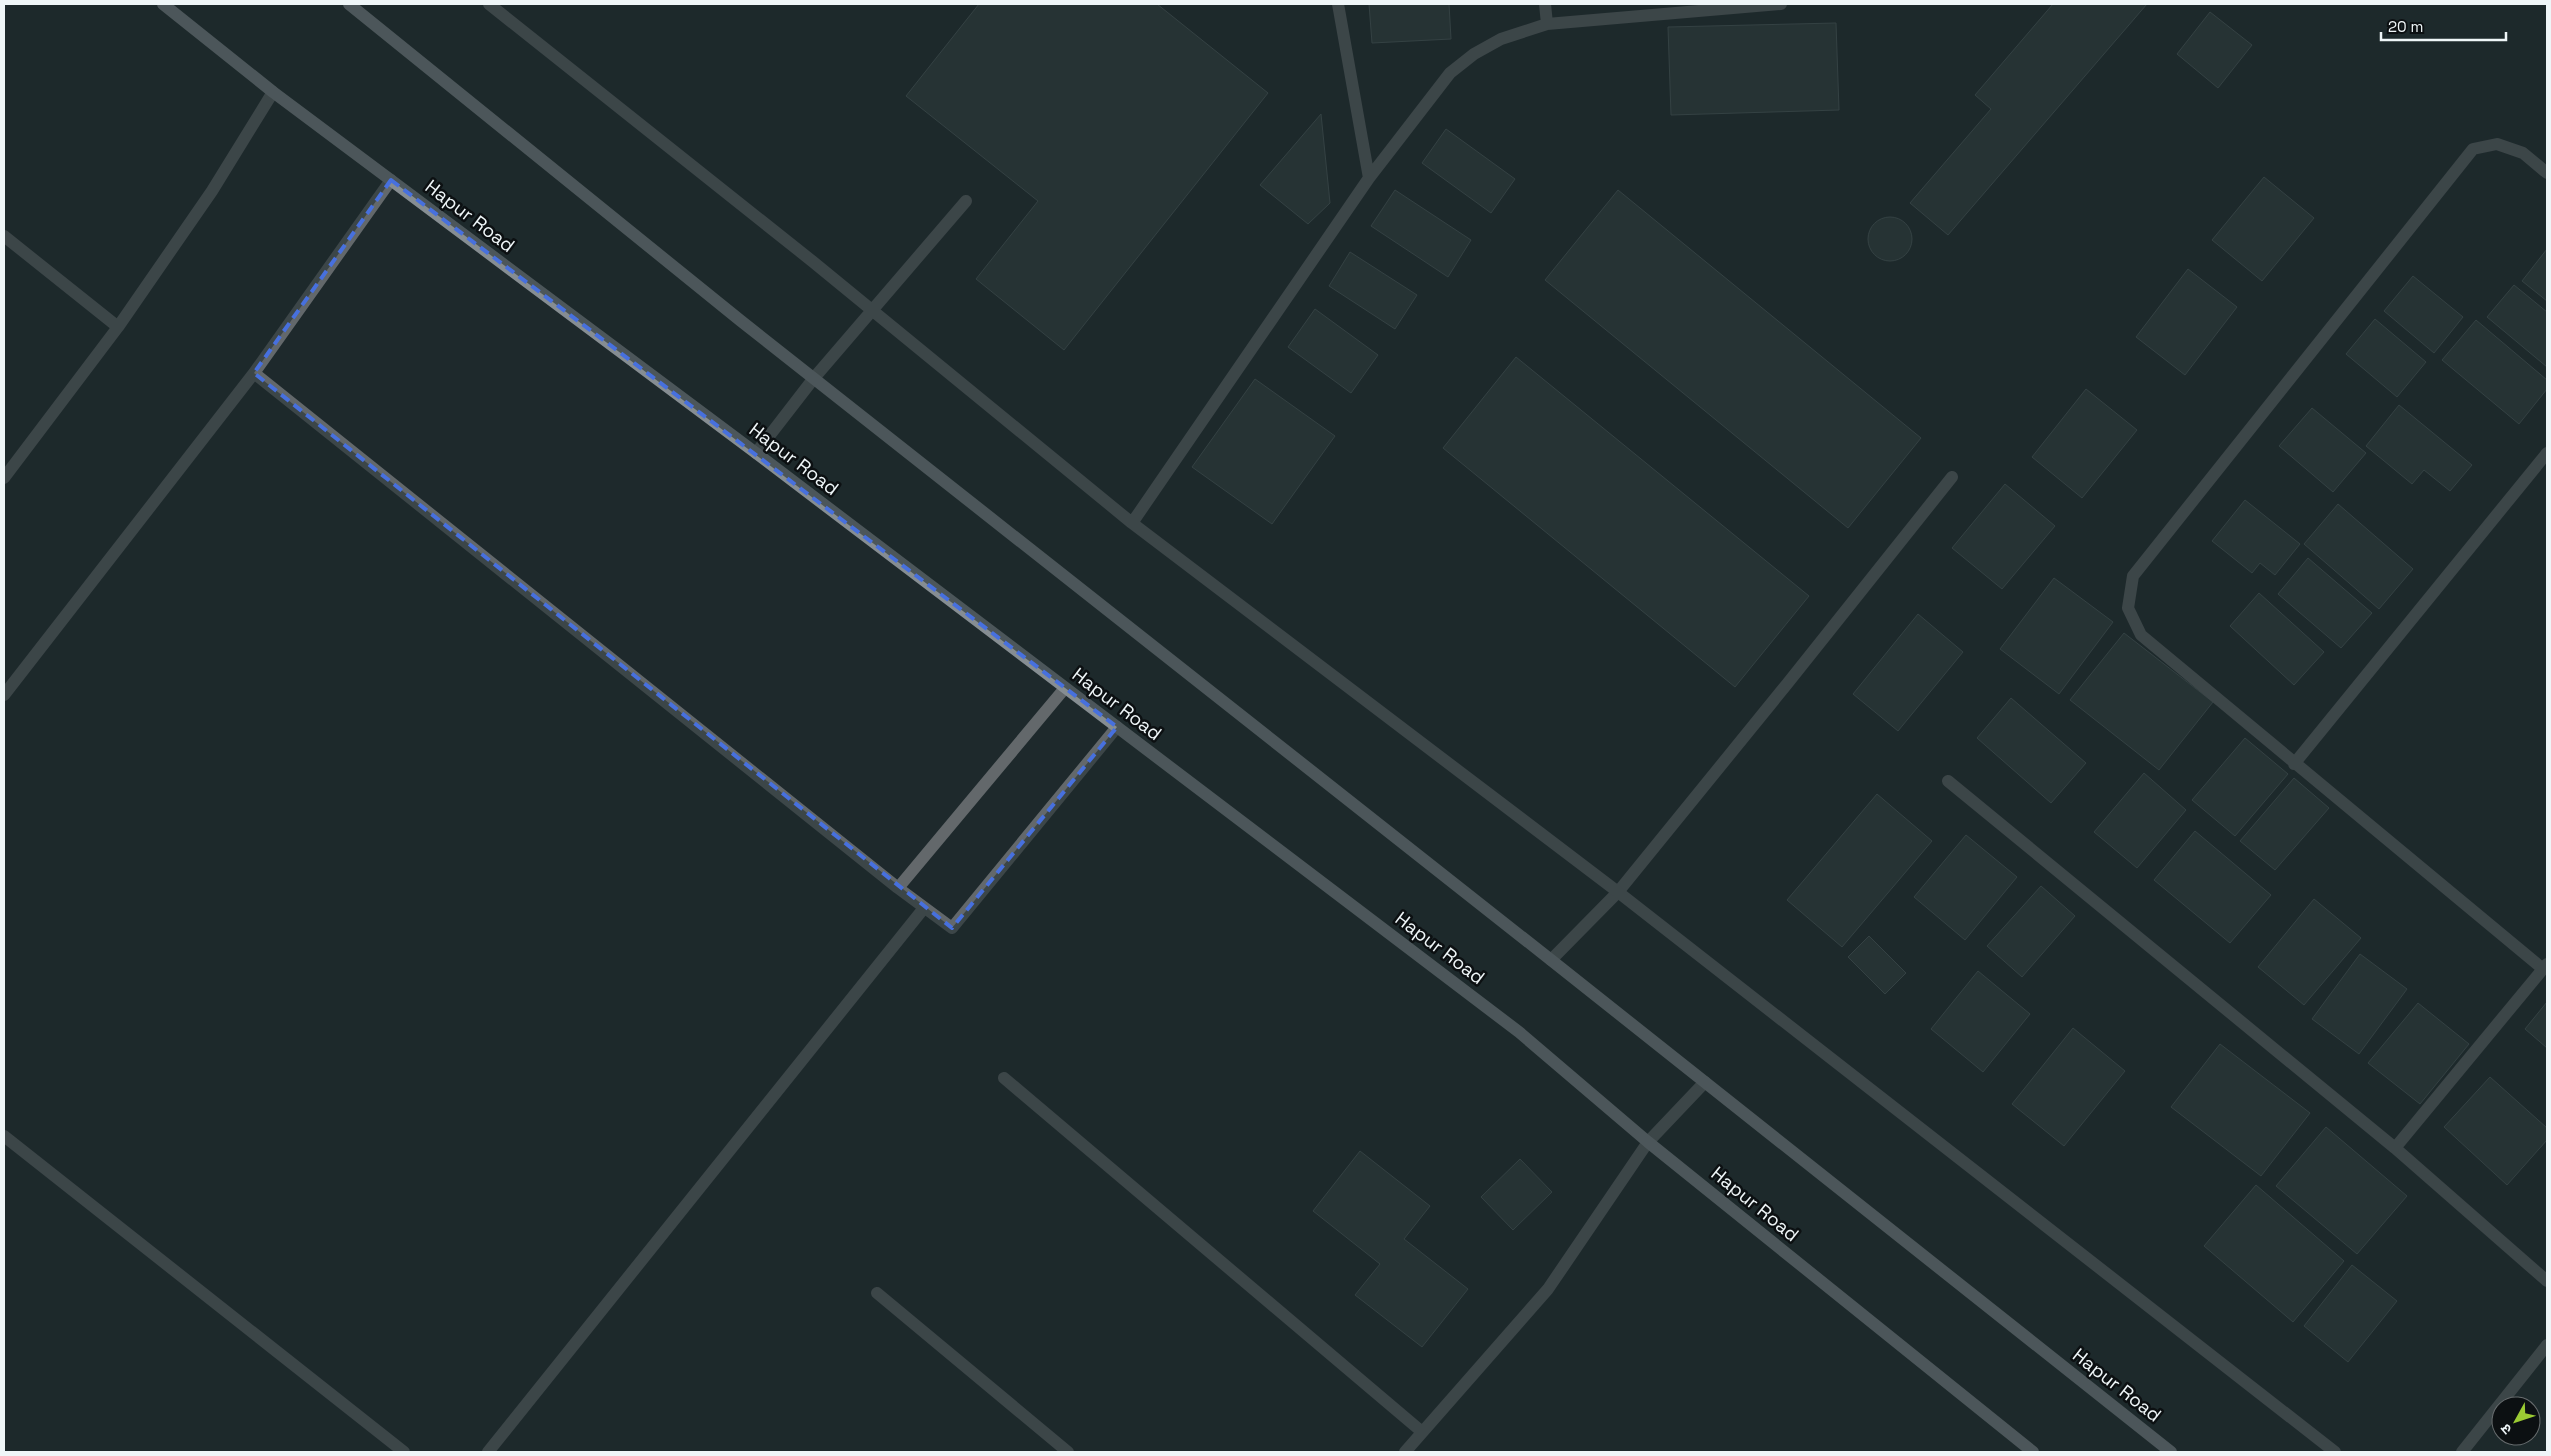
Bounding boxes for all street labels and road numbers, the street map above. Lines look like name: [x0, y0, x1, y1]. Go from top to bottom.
street label: Hapur Road: [420, 174, 520, 258]
street label: Hapur Road: [744, 417, 844, 501]
street label: Hapur Road: [1067, 662, 1167, 746]
street label: Hapur Road: [1390, 906, 1490, 990]
street label: Hapur Road: [1706, 1161, 1804, 1247]
street label: Hapur Road: [2068, 1343, 2166, 1427]

